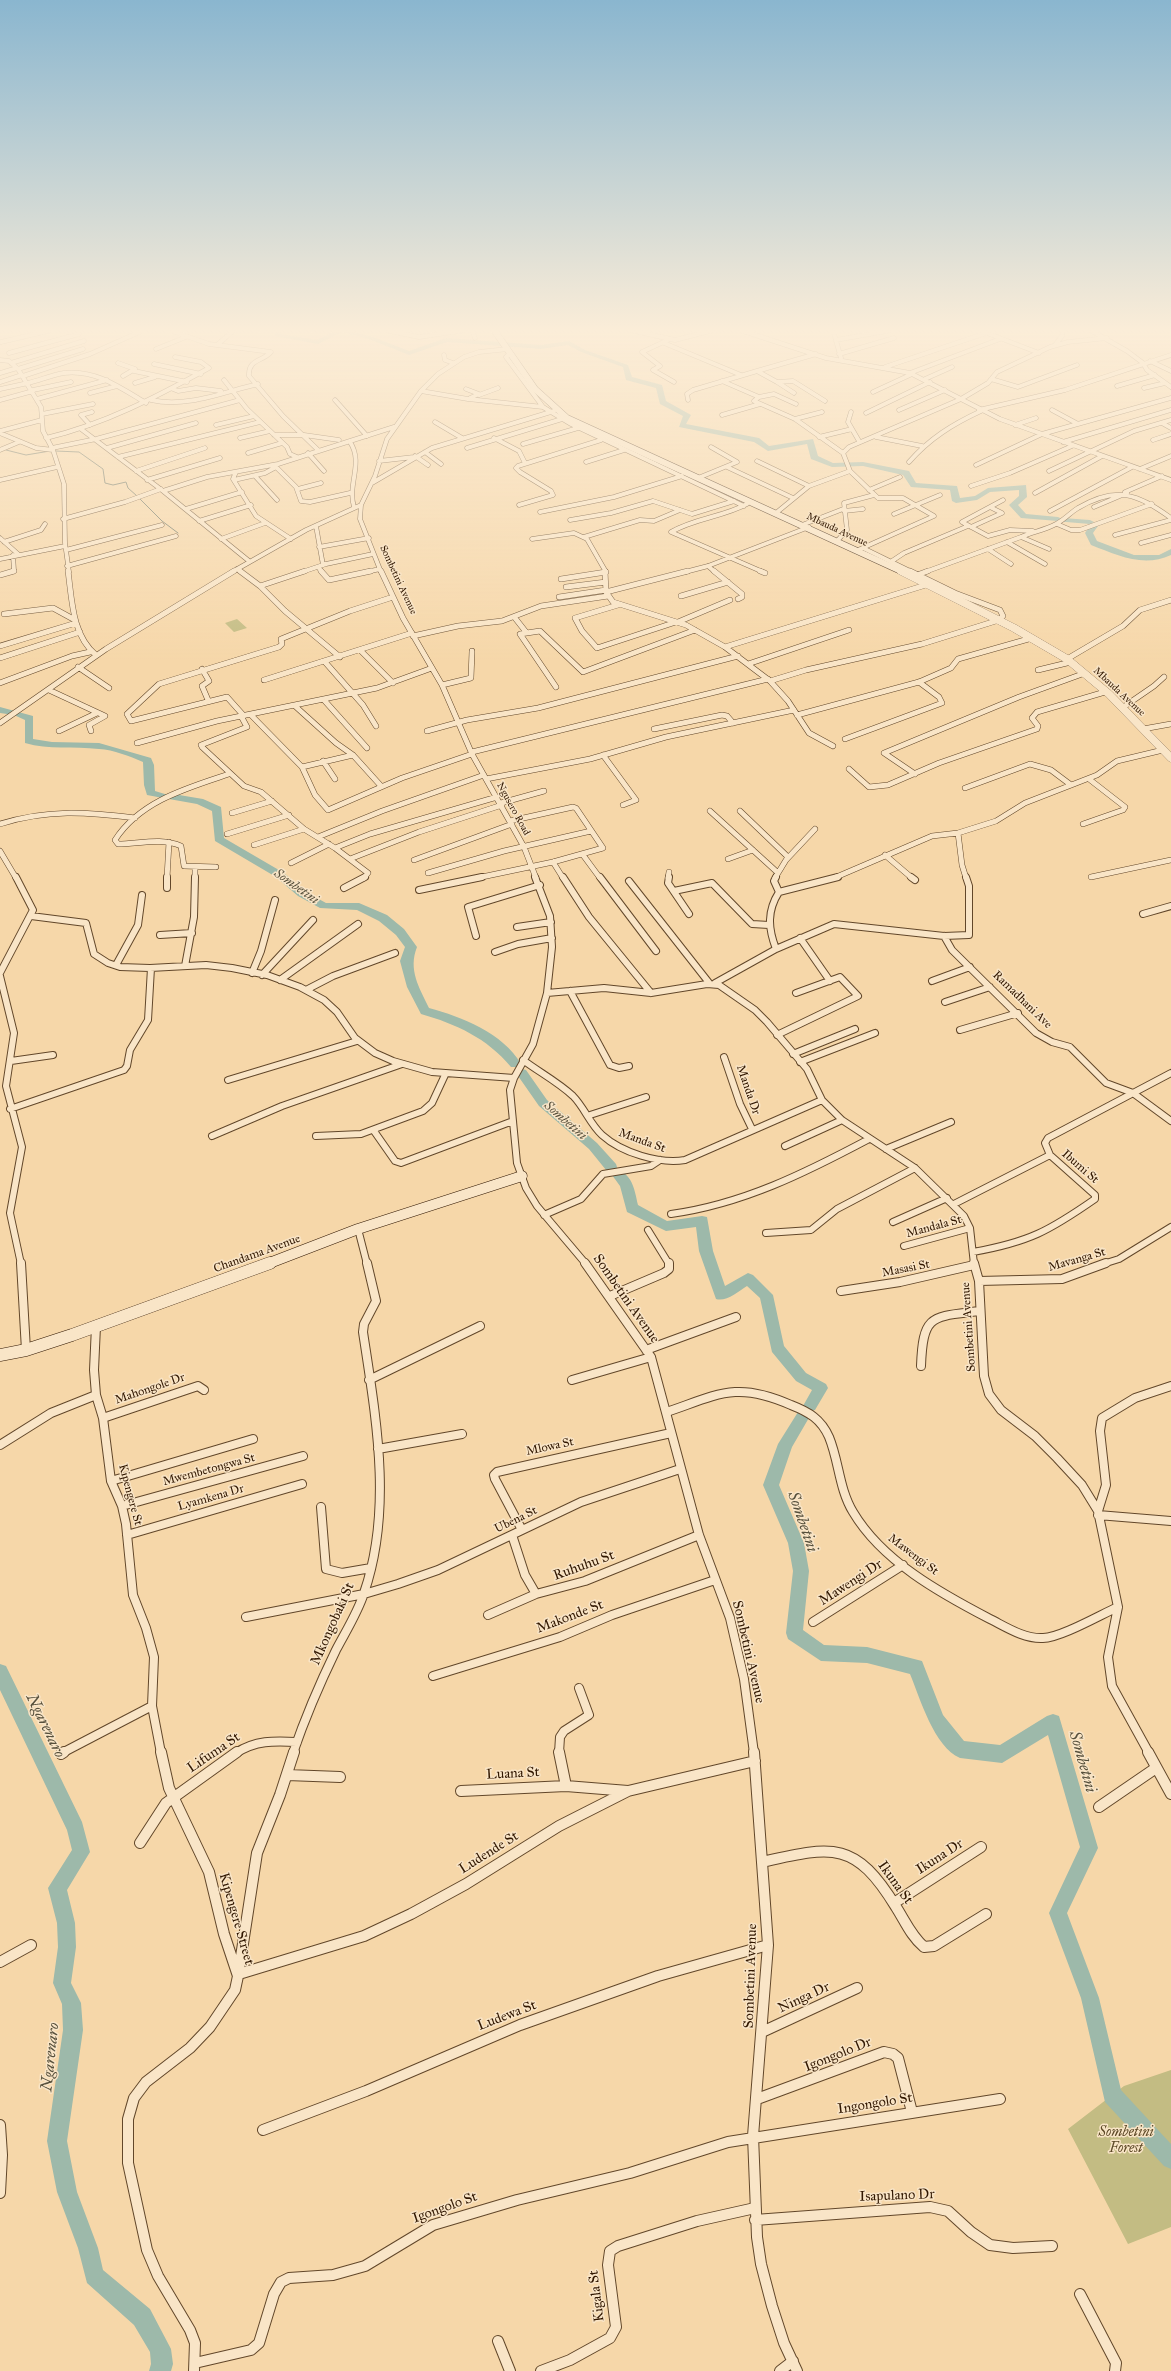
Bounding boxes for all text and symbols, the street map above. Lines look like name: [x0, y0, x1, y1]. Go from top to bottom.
street label: Mbauda Avenue: [804, 511, 870, 549]
street label: Sombetini Avenue: [377, 544, 419, 616]
street label: Mbauda Avenue: [1091, 665, 1147, 719]
street label: Ngusero Road: [494, 780, 532, 838]
water label: Sombetini: [271, 866, 321, 908]
street label: Ramadhani Ave: [989, 968, 1055, 1032]
street label: Manda Dr: [733, 1063, 763, 1117]
water label: Sombetini: [541, 1098, 589, 1144]
street label: Manda St: [617, 1126, 667, 1156]
street label: Ibumi St: [1059, 1147, 1101, 1187]
street label: Mandala St: [905, 1213, 963, 1241]
street label: Chandama Avenue: [212, 1232, 302, 1276]
street label: Mavanga St: [1047, 1245, 1107, 1275]
street label: Sombetini Avenue: [589, 1251, 663, 1347]
street label: Masasi St: [881, 1257, 931, 1281]
street label: Sombetini Avenue: [959, 1282, 979, 1372]
street label: Mahongole Dr: [113, 1370, 187, 1408]
street label: Mlowa St: [525, 1435, 575, 1459]
street label: Mwembetongwa St: [161, 1451, 257, 1489]
street label: Kipengere St: [115, 1463, 145, 1527]
street label: Lyamkena Dr: [176, 1482, 246, 1514]
water label: Sombetini: [783, 1489, 821, 1555]
street label: Ubena St: [492, 1503, 540, 1537]
street label: Mawengi St: [885, 1531, 941, 1579]
street label: Ruhuhu St: [551, 1547, 617, 1585]
street label: Mawengi Dr: [816, 1556, 886, 1610]
street label: Mkongobaki St: [307, 1580, 359, 1668]
street label: Makonde St: [534, 1597, 606, 1637]
street label: Sombetini Avenue: [728, 1599, 768, 1705]
water label: Ngarenaro: [21, 1691, 69, 1761]
street label: Lifuma St: [184, 1729, 244, 1777]
water label: Sombetini: [1064, 1729, 1100, 1795]
street label: Luana St: [486, 1764, 540, 1784]
street label: Ludende St: [456, 1828, 522, 1878]
street label: Ikuna Dr: [913, 1836, 967, 1878]
street label: Ikuna St: [874, 1858, 916, 1908]
street label: Kipengere Street: [215, 1871, 257, 1967]
street label: Sombetini Avenue: [741, 1923, 761, 2029]
street label: Ninga Dr: [776, 1979, 832, 2017]
street label: Ludewa St: [475, 1997, 539, 2035]
water label: Ngarenaro: [38, 2022, 64, 2092]
street label: Igongolo Dr: [802, 2034, 874, 2076]
street label: Ingongolo St: [836, 2090, 914, 2118]
park label: Sombetini Forest: [1098, 2125, 1154, 2158]
street label: Isapulano Dr: [859, 2186, 935, 2206]
street label: Igongolo St: [410, 2189, 480, 2227]
street label: Kigala St: [585, 2269, 609, 2323]

